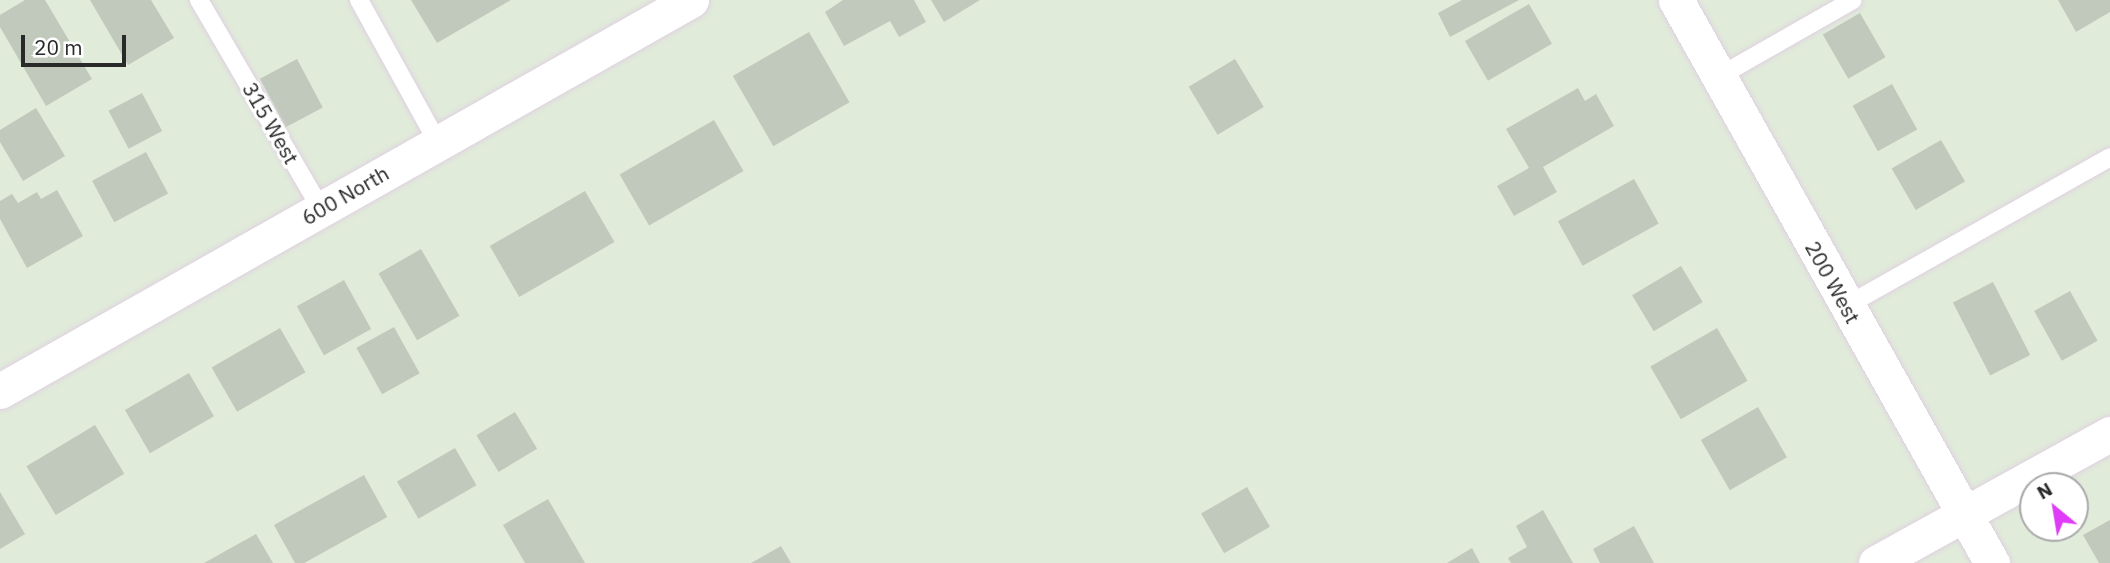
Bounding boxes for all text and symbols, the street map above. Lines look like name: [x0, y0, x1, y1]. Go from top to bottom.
scale bar: [24, 21, 130, 65]
text: 20 m: [34, 33, 83, 61]
street label: 315 West: [238, 78, 304, 168]
street label: 600 North: [297, 160, 393, 230]
street label: 200 West: [1800, 236, 1866, 328]
north arrow: [2019, 472, 2089, 542]
text: N: [2033, 477, 2056, 504]

